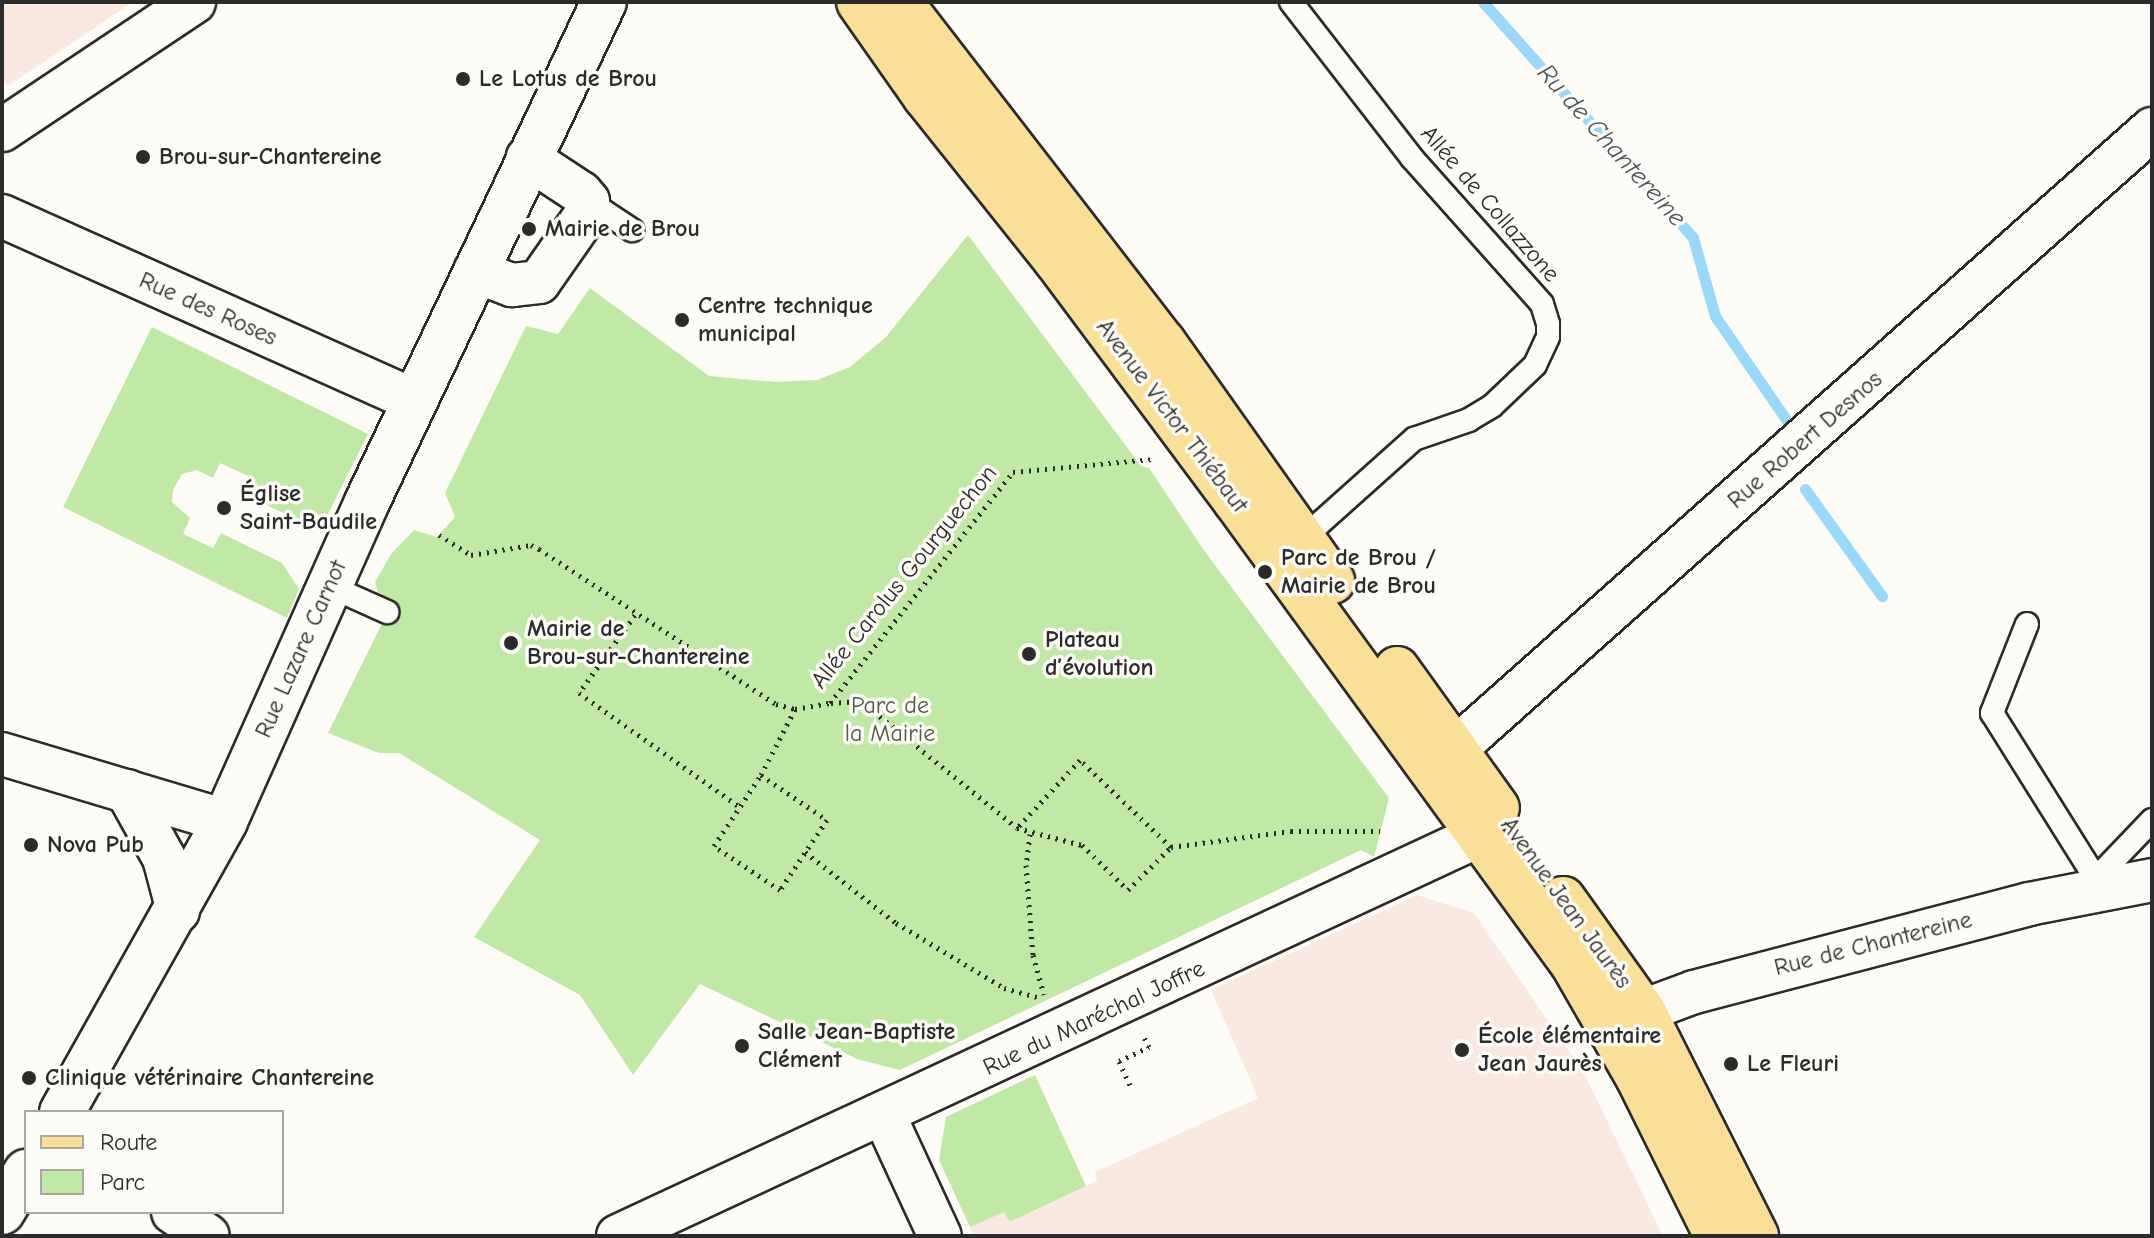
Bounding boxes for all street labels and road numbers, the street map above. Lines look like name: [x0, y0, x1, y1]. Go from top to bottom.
street label: Allée de Collazzone: [1414, 120, 1566, 288]
street label: Rue des Roses: [135, 266, 281, 352]
street label: Avenue Victor Thiébaut: [1090, 314, 1254, 518]
street label: Rue Robert Desnos: [1722, 365, 1888, 515]
street label: Allée Carolus Gourguechon: [805, 459, 1003, 695]
street label: Rue Lazare Carnot: [249, 556, 353, 742]
street label: Avenue Jean Jaurès: [1494, 812, 1638, 994]
street label: Rue de Chantereine: [1771, 906, 1975, 982]
street label: Rue du Maréchal Joffre: [979, 954, 1209, 1082]

